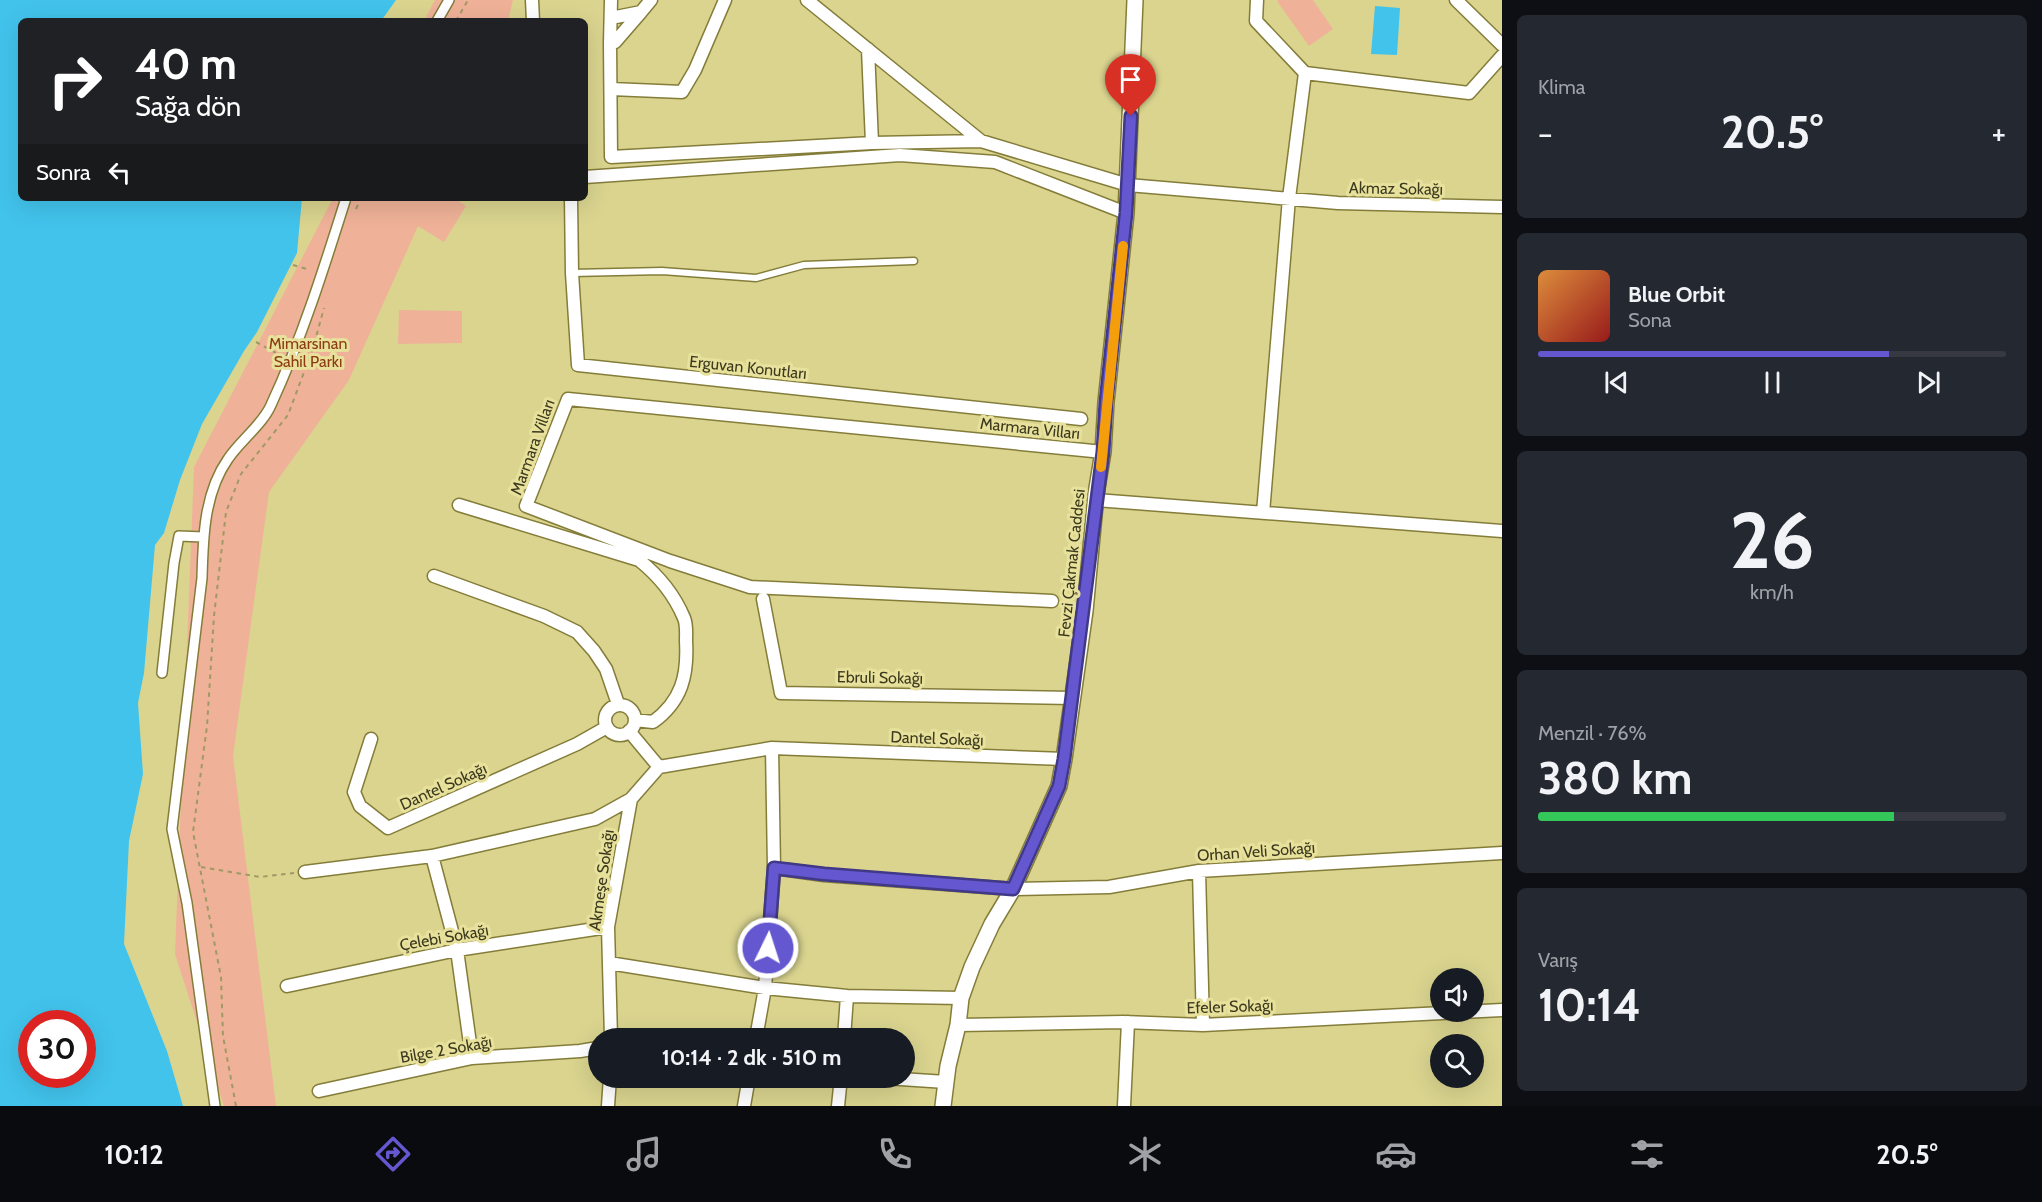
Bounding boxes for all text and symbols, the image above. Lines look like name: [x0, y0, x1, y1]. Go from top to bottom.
text: 40 m: [135, 38, 237, 90]
icon: right: [36, 42, 114, 120]
pin: [1105, 54, 1156, 116]
icon: arrive: [1114, 63, 1147, 96]
text: Klima: [1538, 75, 1585, 99]
text: Sağa dön: [135, 90, 241, 123]
text: 20.5°: [1721, 105, 1823, 159]
text: −: [1538, 113, 1553, 153]
text: +: [1991, 113, 2006, 153]
icon: left: [103, 156, 136, 189]
text: Sonra: [36, 159, 91, 186]
street label: Akmaz Sokağı: [1349, 178, 1443, 199]
text: Blue Orbit: [1628, 281, 1725, 308]
text: Sona: [1628, 308, 1671, 332]
park label: Mimarsinan Sahil Parkı: [269, 334, 347, 371]
street label: Erguvan Konutları: [688, 352, 808, 383]
icon: previous: [1600, 366, 1633, 399]
icon: pause: [1756, 366, 1789, 399]
icon: next: [1912, 366, 1945, 399]
street label: Marmara Vilları: [506, 397, 559, 498]
street label: Marmara Vilları: [979, 414, 1081, 443]
street label: Fevzi Çakmak Caddesi: [1054, 488, 1089, 638]
text: 26: [1729, 493, 1815, 588]
text: km/h: [1750, 580, 1794, 604]
street label: Ebruli Sokağı: [837, 667, 923, 688]
text: Menzil · 76%: [1538, 721, 1646, 745]
street label: Dantel Sokağı: [890, 727, 984, 750]
text: 380 km: [1538, 751, 1692, 805]
street label: Dantel Sokağı: [397, 759, 490, 814]
street label: Akmeşe Sokağı: [585, 828, 618, 932]
street label: Orhan Veli Sokağı: [1196, 838, 1316, 865]
position arrow: [736, 916, 800, 980]
street label: Çelebi Sokağı: [398, 920, 490, 955]
text: Varış: [1538, 948, 1578, 972]
map controls: [1430, 968, 1484, 1088]
button: sound: [1430, 968, 1484, 1022]
text: 10:14: [1538, 978, 1641, 1032]
street label: Efeler Sokağı: [1186, 995, 1274, 1018]
speed limit sign: 30: [18, 1010, 96, 1088]
street label: Bilge 2 Sokağı: [399, 1032, 493, 1067]
button: search: [1430, 1034, 1484, 1088]
text: 10:14 · 2 dk · 510 m: [662, 1044, 841, 1071]
icon: directions: [372, 1133, 414, 1175]
icon: music: [623, 1133, 665, 1175]
icon: phone: [874, 1133, 916, 1175]
icon: climate: [1124, 1133, 1166, 1175]
icon: car: [1375, 1133, 1417, 1175]
icon: filters: [1626, 1133, 1668, 1175]
text: 10:12: [104, 1138, 164, 1171]
text: 20.5°: [1876, 1138, 1938, 1171]

